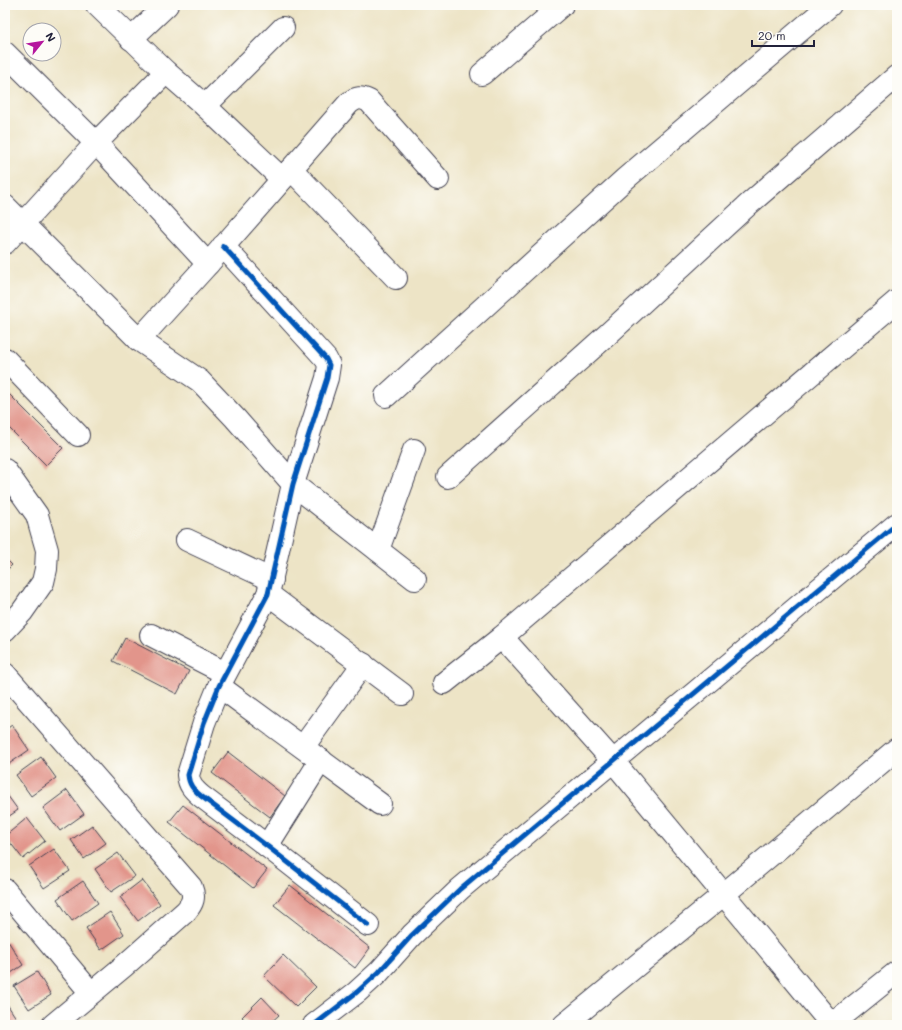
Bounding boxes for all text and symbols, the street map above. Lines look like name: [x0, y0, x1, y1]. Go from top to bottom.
north arrow: [22, 22, 62, 62]
scale bar: [752, 22, 814, 48]
text: 20 m: [758, 27, 786, 43]
text: N: [43, 29, 60, 44]

